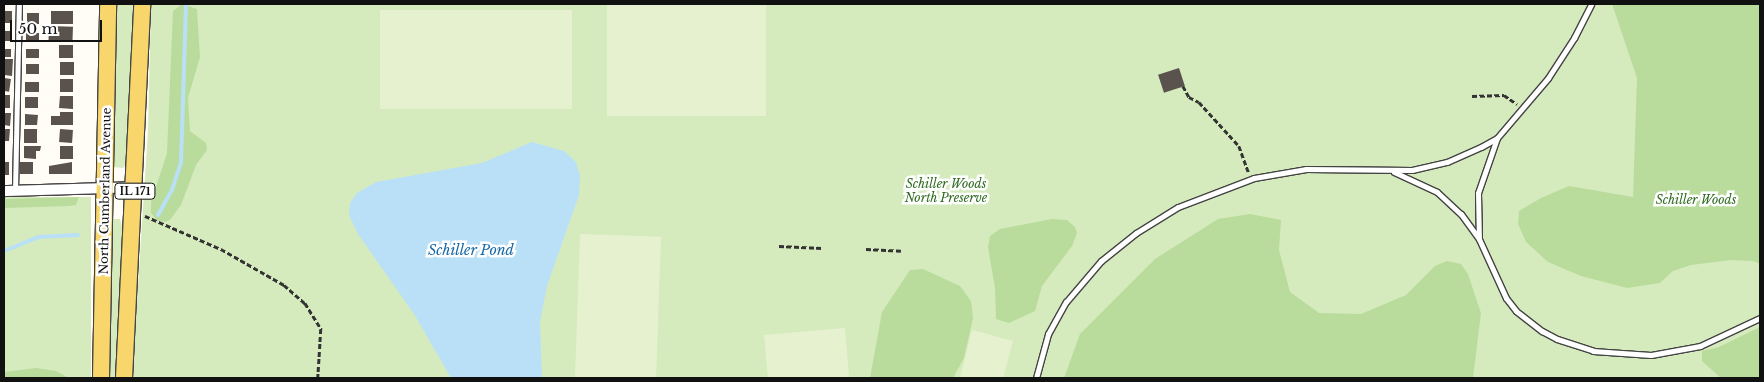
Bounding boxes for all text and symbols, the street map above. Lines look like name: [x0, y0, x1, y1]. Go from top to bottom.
scale bar: [12, 10, 105, 42]
text: 50 m: [18, 19, 58, 38]
street label: North Cumberland Avenue: [96, 107, 114, 275]
park label: Schiller Woods North Preserve: [905, 177, 987, 205]
road number: IL 171: [114, 182, 156, 200]
park label: Schiller Woods: [1656, 193, 1736, 207]
water label: Schiller Pond: [428, 242, 514, 258]

